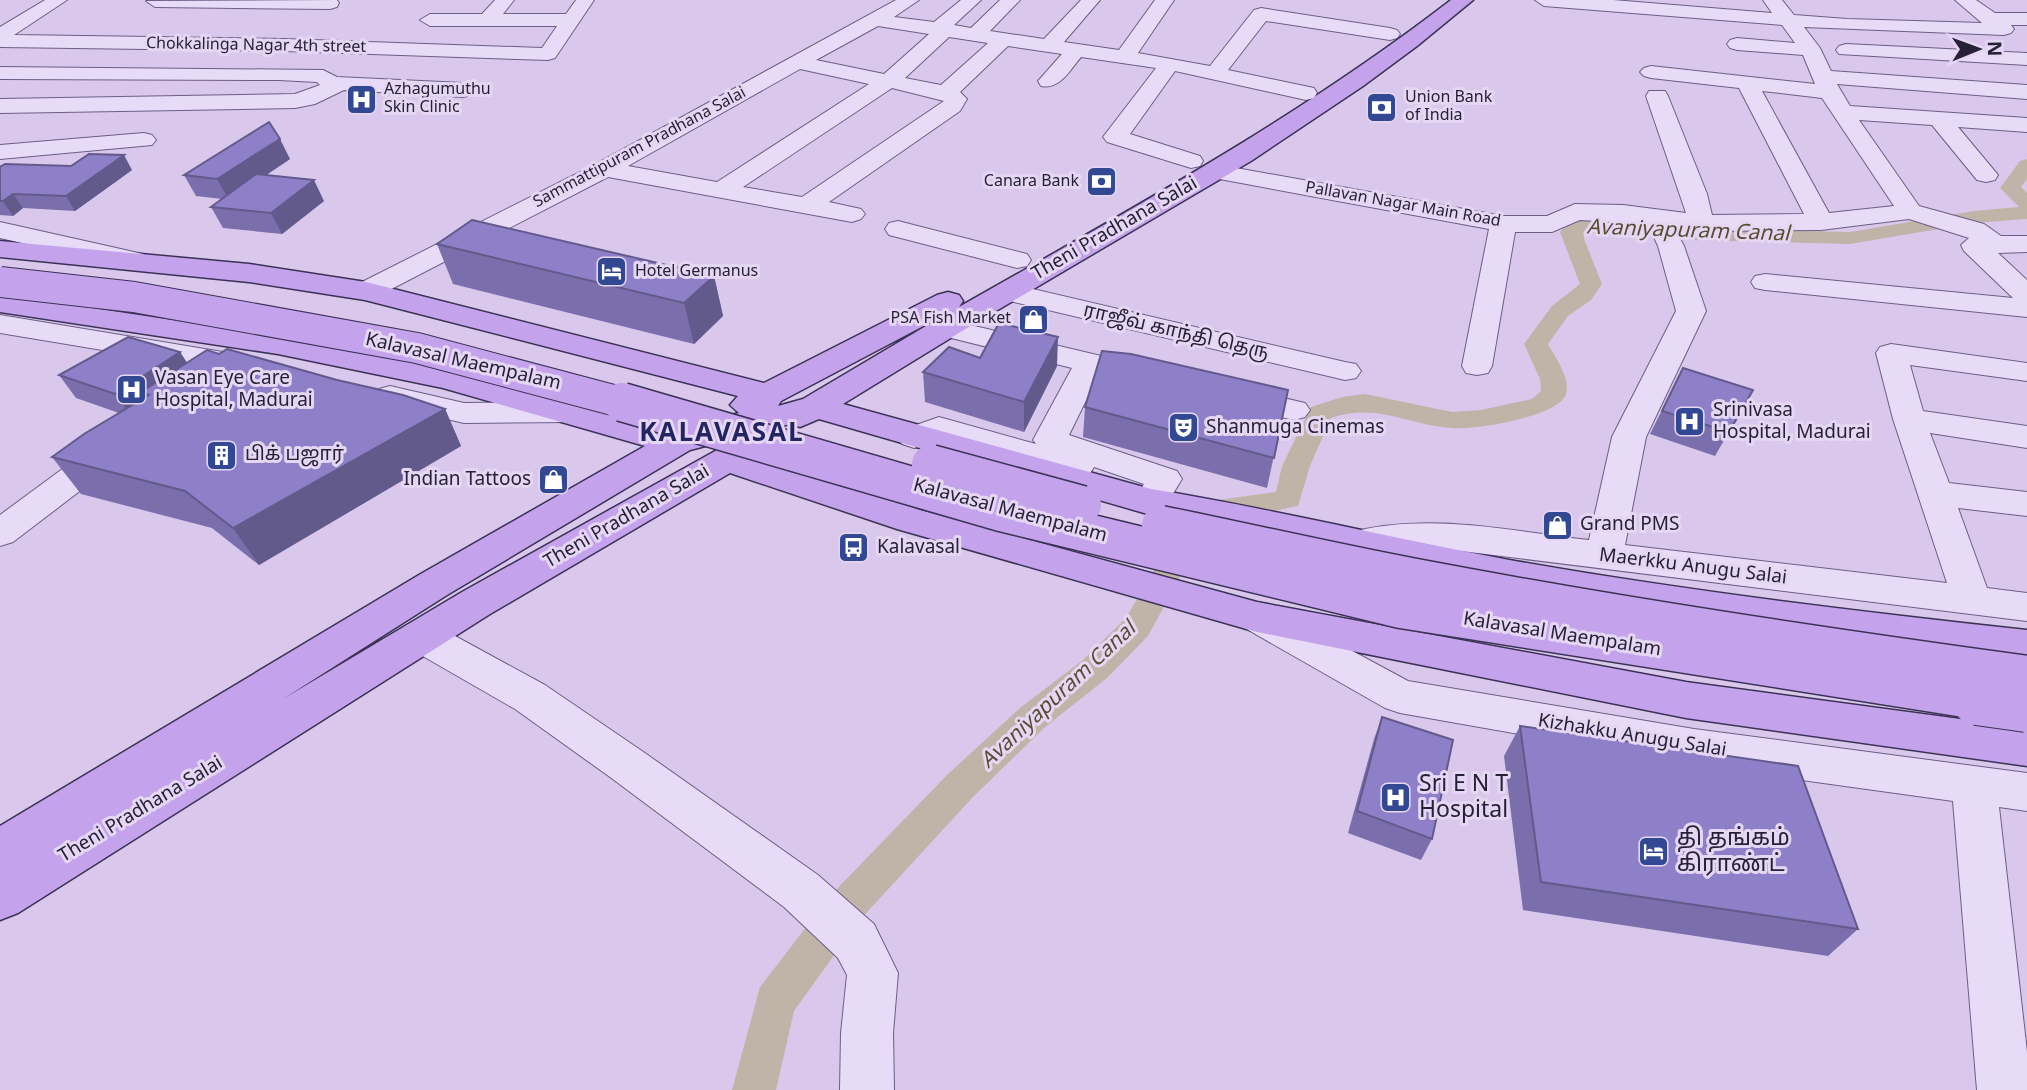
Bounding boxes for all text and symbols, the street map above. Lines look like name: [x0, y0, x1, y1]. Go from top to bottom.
north arrow: [1943, 14, 2013, 84]
street label: Chokkalinga Nagar 4th street: [146, 34, 366, 58]
text: N: [1981, 41, 2005, 57]
place label: Azhagumuthu Skin Clinic: [384, 80, 491, 118]
hospital icon: Azhagumuthu Skin Clinic: [344, 82, 378, 116]
street label: Sammattipuram Pradhana Salai: [530, 83, 750, 213]
place label: Union Bank of India: [1405, 88, 1493, 126]
bank icon: Union Bank of India: [1365, 90, 1399, 124]
bank icon: Canara Bank: [1085, 165, 1119, 199]
place label: Canara Bank: [984, 172, 1079, 192]
street label: Theni Pradhana Salai: [1028, 172, 1202, 286]
street label: Pallavan Nagar Main Road: [1304, 178, 1502, 232]
water label: Avaniyapuram Canal: [1586, 215, 1792, 249]
hotel icon: Hotel Germanus: [595, 255, 629, 289]
place label: Hotel Germanus: [635, 262, 758, 282]
street label: ராஜீவ் காந்தி தெரு: [1081, 299, 1271, 365]
shop icon: PSA Fish Market: [1017, 302, 1051, 336]
place label: PSA Fish Market: [891, 309, 1011, 329]
street label: Kalavasal Maempalam: [363, 328, 563, 396]
place label: Vasan Eye Care Hospital, Madurai: [155, 367, 313, 413]
hospital icon: Vasan Eye Care Hospital, Madurai: [115, 373, 149, 407]
place label: Srinivasa Hospital, Madurai: [1713, 399, 1871, 445]
hospital icon: Srinivasa Hospital, Madurai: [1673, 405, 1707, 439]
theatre icon: Shanmuga Cinemas: [1166, 411, 1200, 445]
place label: Shanmuga Cinemas: [1206, 416, 1384, 440]
district label: KALAVASAL: [639, 418, 805, 451]
building icon: பிக் பஜார்: [205, 438, 239, 472]
place label: பிக் பஜார்: [245, 443, 344, 467]
street label: Theni Pradhana Salai: [540, 460, 714, 574]
shop icon: Indian Tattoos: [537, 463, 571, 497]
place label: Indian Tattoos: [403, 468, 531, 492]
street label: Kalavasal Maempalam: [910, 474, 1110, 548]
shop icon: Grand PMS: [1540, 508, 1574, 542]
place label: Grand PMS: [1580, 513, 1679, 537]
bus stop icon: Kalavasal: [837, 531, 871, 565]
place label: Kalavasal: [877, 537, 960, 559]
street label: Maerkku Anugu Salai: [1598, 544, 1788, 590]
street label: Kalavasal Maempalam: [1461, 608, 1663, 662]
water label: Avaniyapuram Canal: [976, 616, 1144, 775]
street label: Kizhakku Anugu Salai: [1536, 709, 1728, 763]
street label: Theni Pradhana Salai: [55, 752, 227, 868]
place label: Sri E N T Hospital: [1419, 771, 1508, 826]
hospital icon: Sri E N T Hospital: [1379, 781, 1413, 815]
place label: தி தங்கம் கிராண்ட்: [1677, 825, 1790, 880]
hotel icon: தி தங்கம் கிராண்ட்: [1637, 835, 1671, 869]

